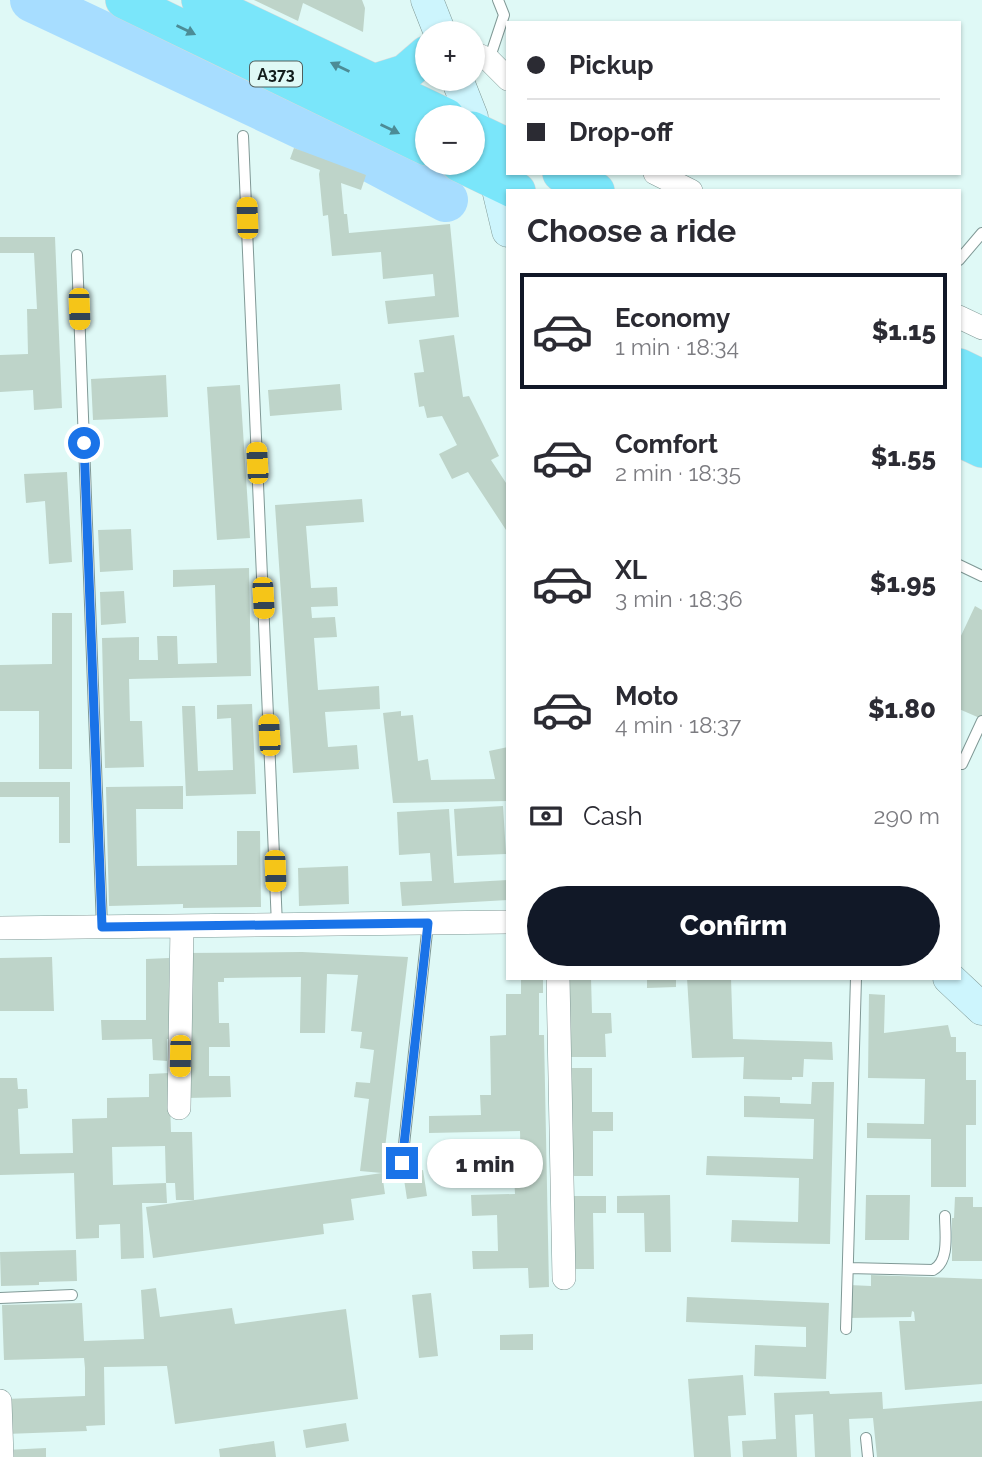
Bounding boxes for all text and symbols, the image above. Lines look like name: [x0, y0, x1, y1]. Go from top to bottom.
map controls: [415, 21, 485, 175]
button: +: [415, 21, 485, 91]
one-way arrow: [176, 24, 196, 35]
text: Pickup: [569, 50, 654, 80]
road number: A373: [250, 61, 302, 86]
one-way arrow: [330, 61, 350, 72]
button: −: [415, 105, 485, 175]
text: Drop-off: [569, 117, 673, 147]
one-way arrow: [380, 124, 400, 135]
car: [236, 197, 259, 239]
text: Choose a ride: [527, 212, 736, 249]
car: [68, 288, 91, 330]
icon: car: [531, 300, 594, 363]
text: Economy: [615, 303, 730, 333]
text: $1.15: [872, 316, 936, 346]
text: 1 min · 18:34: [615, 333, 739, 360]
icon: car: [531, 426, 594, 489]
route start: [68, 427, 100, 459]
text: Comfort: [615, 429, 718, 459]
car: [246, 441, 269, 485]
text: $1.55: [871, 442, 936, 472]
text: 2 min · 18:35: [615, 459, 741, 486]
icon: car: [531, 552, 594, 615]
text: XL: [615, 555, 647, 585]
text: $1.95: [870, 568, 936, 598]
car: [252, 576, 275, 620]
text: 3 min · 18:36: [615, 585, 743, 612]
icon: car: [531, 678, 594, 741]
text: Moto: [615, 681, 678, 711]
text: $1.80: [868, 694, 936, 724]
text: 4 min · 18:37: [615, 711, 741, 738]
car: [258, 713, 281, 757]
icon: cash: [527, 797, 565, 835]
text: Cash: [583, 801, 643, 831]
text: 290 m: [873, 802, 940, 829]
car: [264, 850, 287, 892]
button: Confirm: [527, 886, 940, 966]
car: [170, 1035, 191, 1077]
callout: 1 min: [426, 1138, 542, 1188]
route end: [386, 1147, 418, 1179]
text: 1 min: [455, 1150, 515, 1177]

